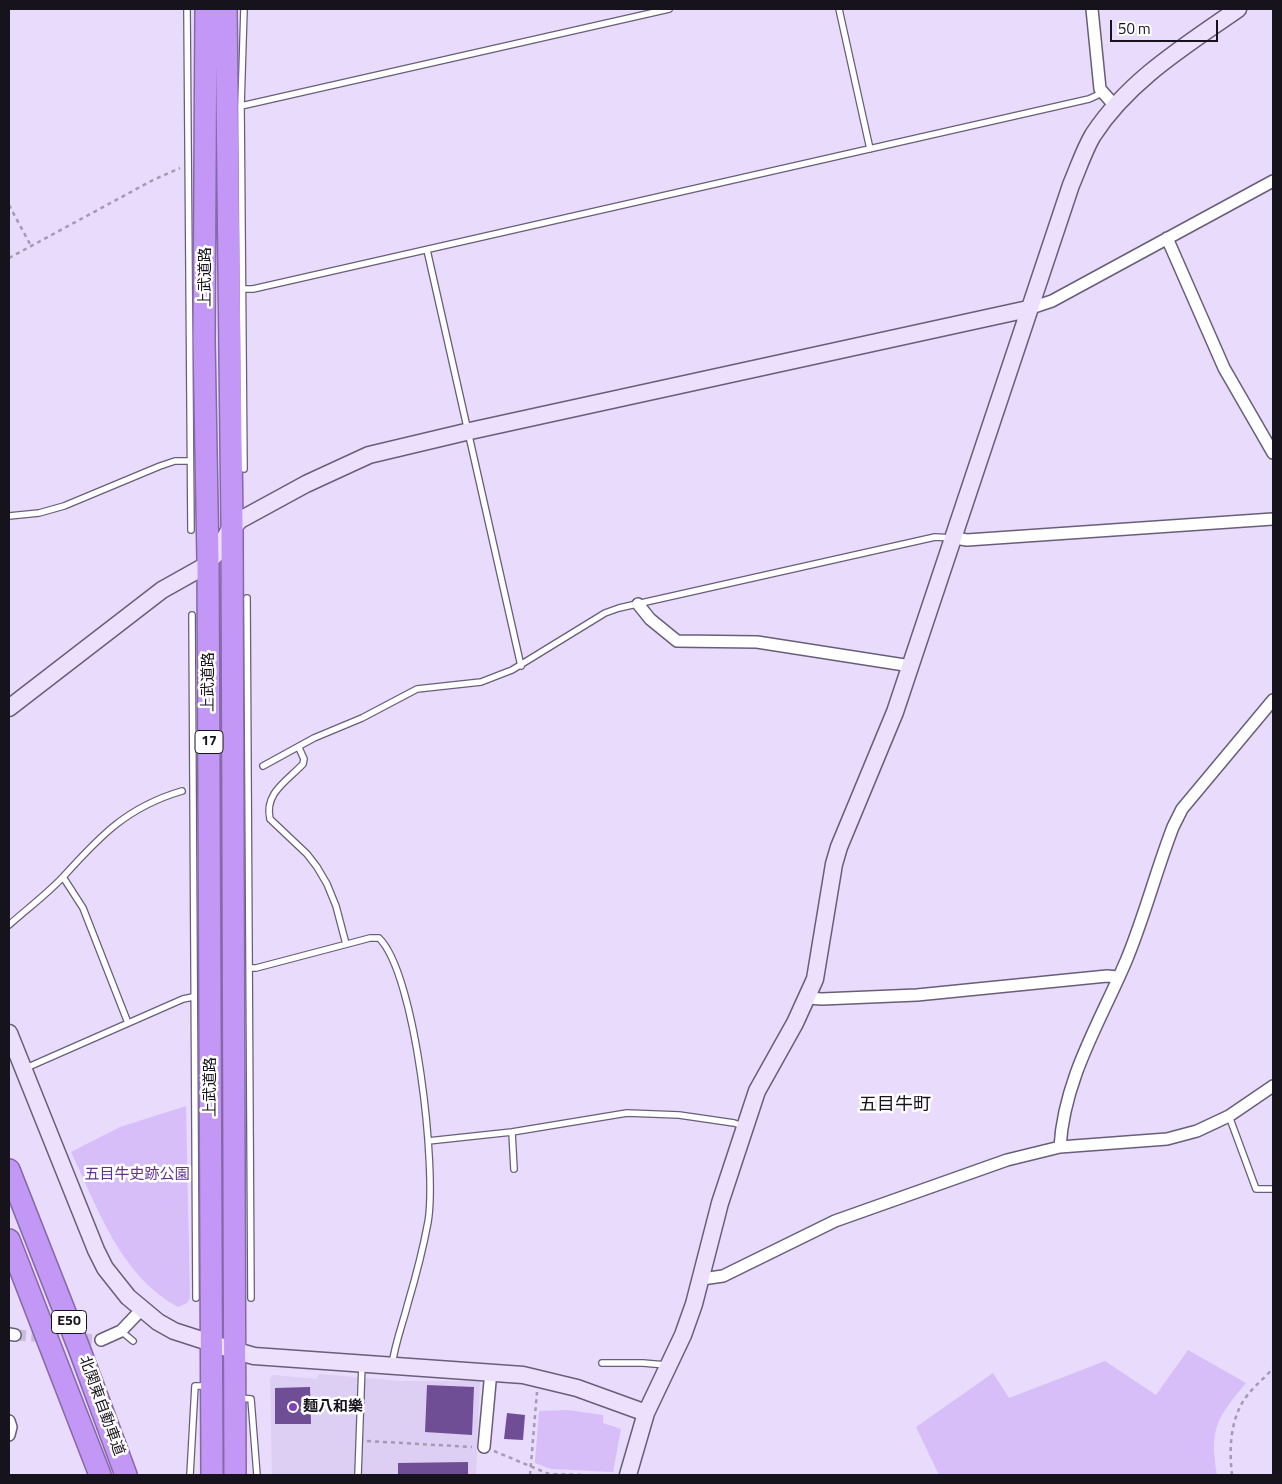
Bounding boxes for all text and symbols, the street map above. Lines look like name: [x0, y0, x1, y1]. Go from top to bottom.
scale bar: [1112, 10, 1220, 42]
text: 50 m: [1118, 17, 1151, 40]
street label: 上武道路: [197, 247, 215, 307]
street label: 上武道路: [200, 652, 218, 712]
road number: 17: [195, 730, 223, 754]
street label: 上武道路: [202, 1057, 220, 1117]
district label: 五目牛町: [859, 1095, 931, 1117]
park label: 五目牛史跡公園: [85, 1166, 189, 1184]
road number: E50: [52, 1310, 86, 1334]
street label: 北関東自動車道: [75, 1354, 127, 1458]
place label: 麺八和樂: [303, 1398, 363, 1416]
marker: 麺八和樂: [287, 1401, 299, 1413]

